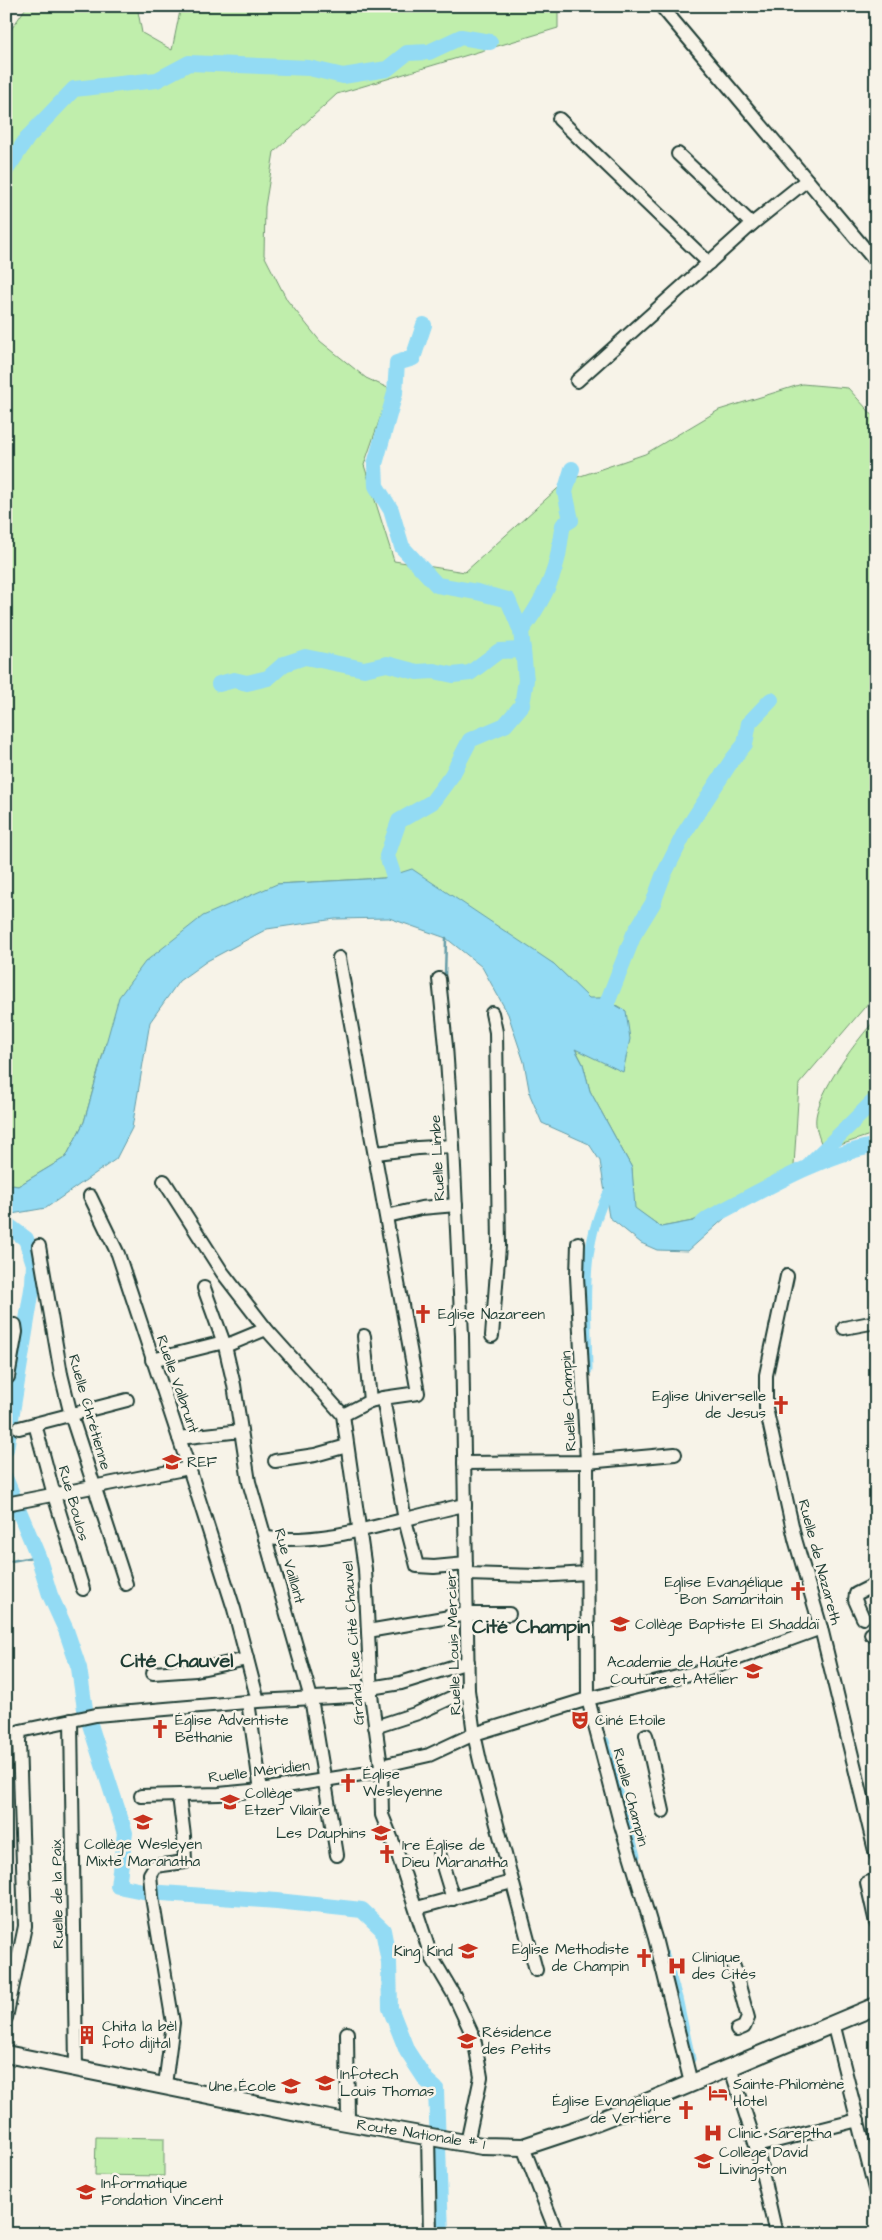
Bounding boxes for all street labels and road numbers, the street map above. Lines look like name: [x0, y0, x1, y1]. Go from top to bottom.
street label: Ruelle Limbe: [425, 1114, 450, 1202]
street label: Ruelle Valbrunt: [151, 1332, 204, 1436]
street label: Ruelle Champin: [555, 1350, 582, 1452]
street label: Ruelle Chrétienne: [63, 1352, 116, 1472]
street label: Rue Boulos: [53, 1463, 94, 1544]
street label: Ruelle de Nazareth: [793, 1497, 847, 1628]
street label: Rue Vaillant: [269, 1526, 310, 1606]
street label: Grand Rue Cité Chauvel: [337, 1560, 370, 1726]
street label: Ruelle Louis Mercier: [440, 1570, 467, 1716]
street label: Ruelle Champin: [607, 1746, 654, 1849]
street label: Ruelle Méridien: [207, 1755, 311, 1788]
street label: Ruelle de la Paix: [46, 1838, 69, 1949]
street label: Route Nationale # 1: [355, 2114, 487, 2155]

